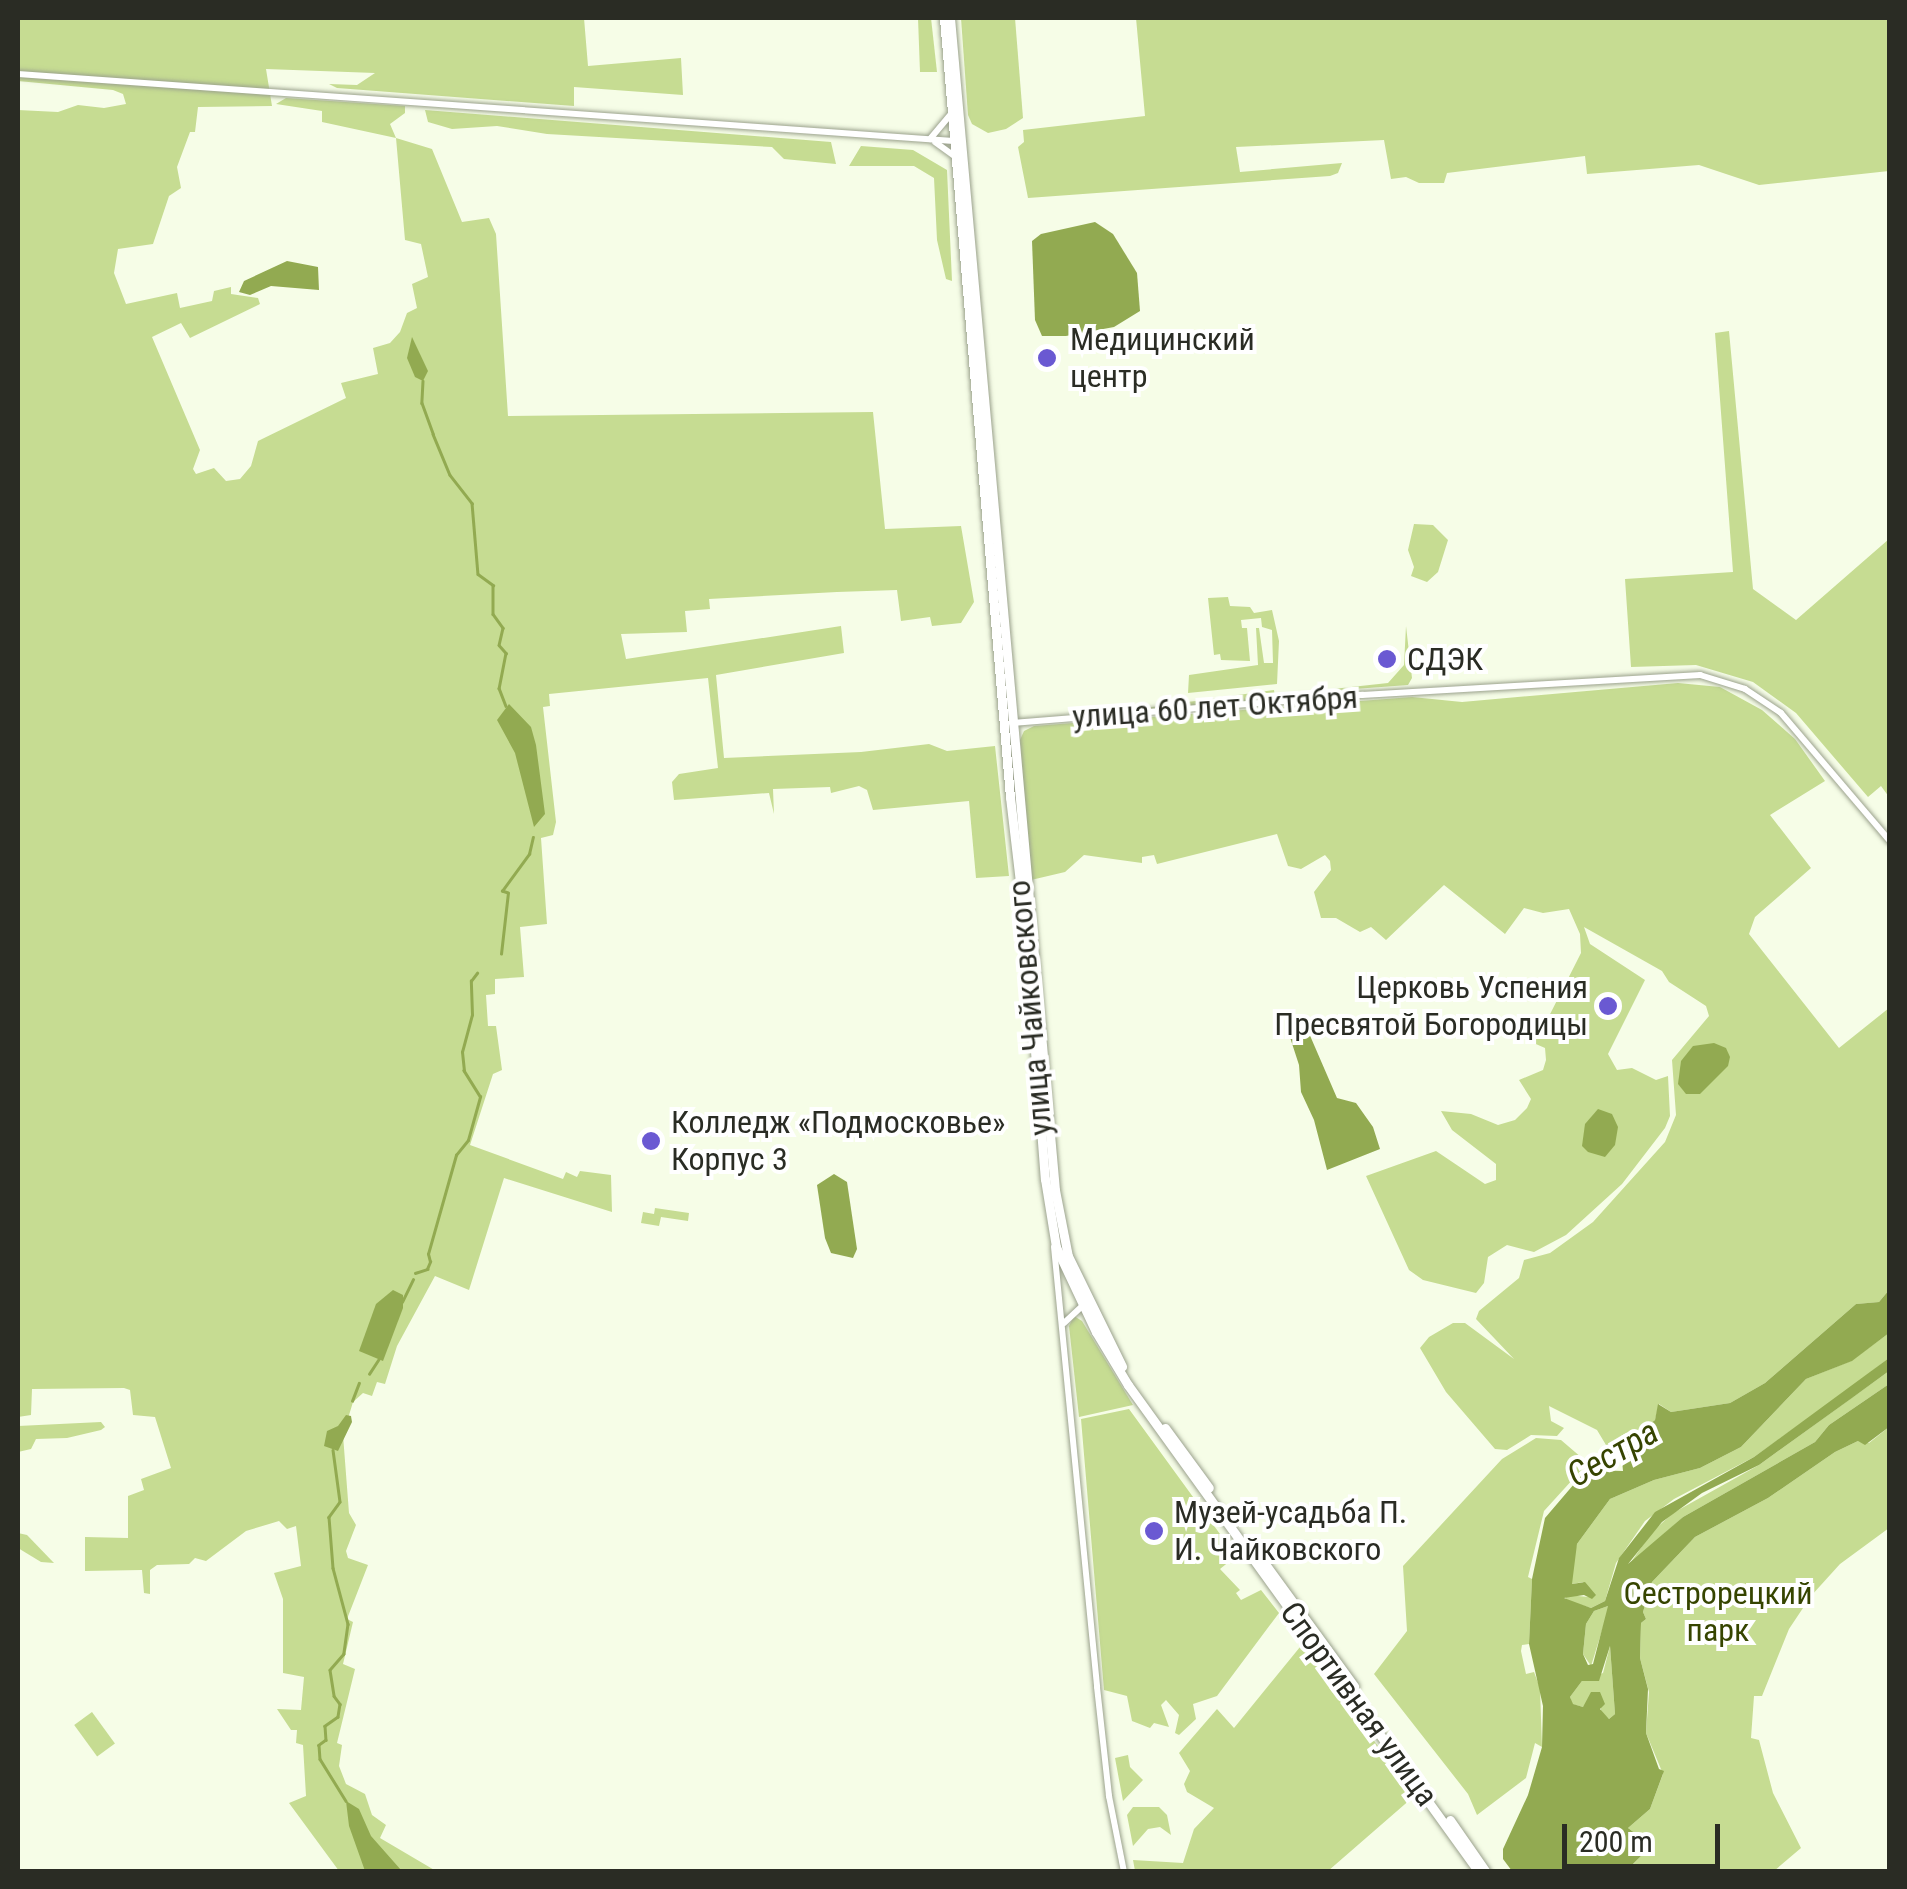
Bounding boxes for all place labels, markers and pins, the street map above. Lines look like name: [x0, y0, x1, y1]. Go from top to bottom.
place label: Медицинский центр: [1070, 321, 1255, 396]
marker: Медицинский центр: [1034, 345, 1060, 371]
place label: СДЭК: [1407, 640, 1483, 678]
marker: СДЭК: [1376, 648, 1398, 670]
place label: Церковь Успения Пресвятой Богородицы: [1274, 969, 1588, 1044]
marker: Церковь Успения Пресвятой Богородицы: [1597, 995, 1619, 1017]
place label: Колледж «Подмосковье» Корпус 3: [671, 1104, 1005, 1179]
marker: Колледж «Подмосковье» Корпус 3: [640, 1130, 662, 1152]
place label: Музей-усадьба П. И. Чайковского: [1174, 1494, 1407, 1569]
marker: Музей-усадьба П. И. Чайковского: [1143, 1520, 1165, 1542]

